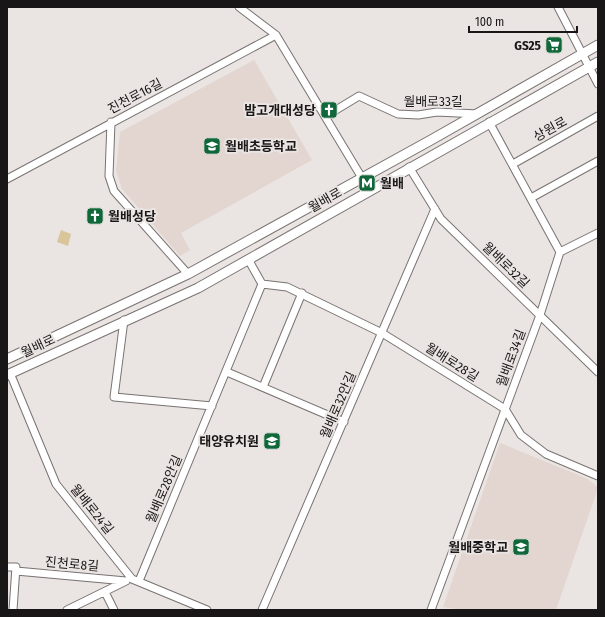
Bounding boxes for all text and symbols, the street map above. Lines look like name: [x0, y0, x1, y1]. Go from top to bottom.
scale bar: [469, 8, 577, 34]
text: 100 m: [475, 15, 504, 29]
supermarket icon: GS25: [544, 35, 564, 55]
place label: GS25: [514, 38, 541, 53]
street label: 진천로16길: [105, 75, 165, 117]
street label: 월배로33길: [403, 94, 463, 109]
church icon: 밤고개대성당: [319, 100, 339, 120]
place label: 밤고개대성당: [244, 103, 316, 118]
street label: 상원로: [531, 114, 569, 144]
school or university icon: 월배초등학교: [202, 136, 222, 156]
place label: 월배초등학교: [225, 139, 297, 154]
metro station icon: 월배: [357, 173, 377, 193]
place label: 월배: [380, 176, 404, 191]
street label: 월배로: [306, 185, 344, 215]
church icon: 월배성당: [85, 206, 105, 226]
place label: 월배성당: [108, 209, 156, 224]
street label: 월배로32길: [479, 239, 533, 291]
street label: 월배로34길: [494, 327, 528, 389]
street label: 월배로: [19, 332, 57, 360]
street label: 월배로28길: [423, 340, 481, 384]
street label: 월배로32안길: [317, 369, 359, 441]
school or university icon: 태양유치원: [262, 431, 282, 451]
place label: 태양유치원: [199, 434, 259, 449]
street label: 월배로28안길: [143, 453, 185, 525]
street label: 월배로24길: [67, 481, 117, 537]
school or university icon: 월배중학교: [511, 537, 531, 557]
place label: 월배중학교: [448, 540, 508, 555]
street label: 진천로8길: [44, 554, 100, 574]

